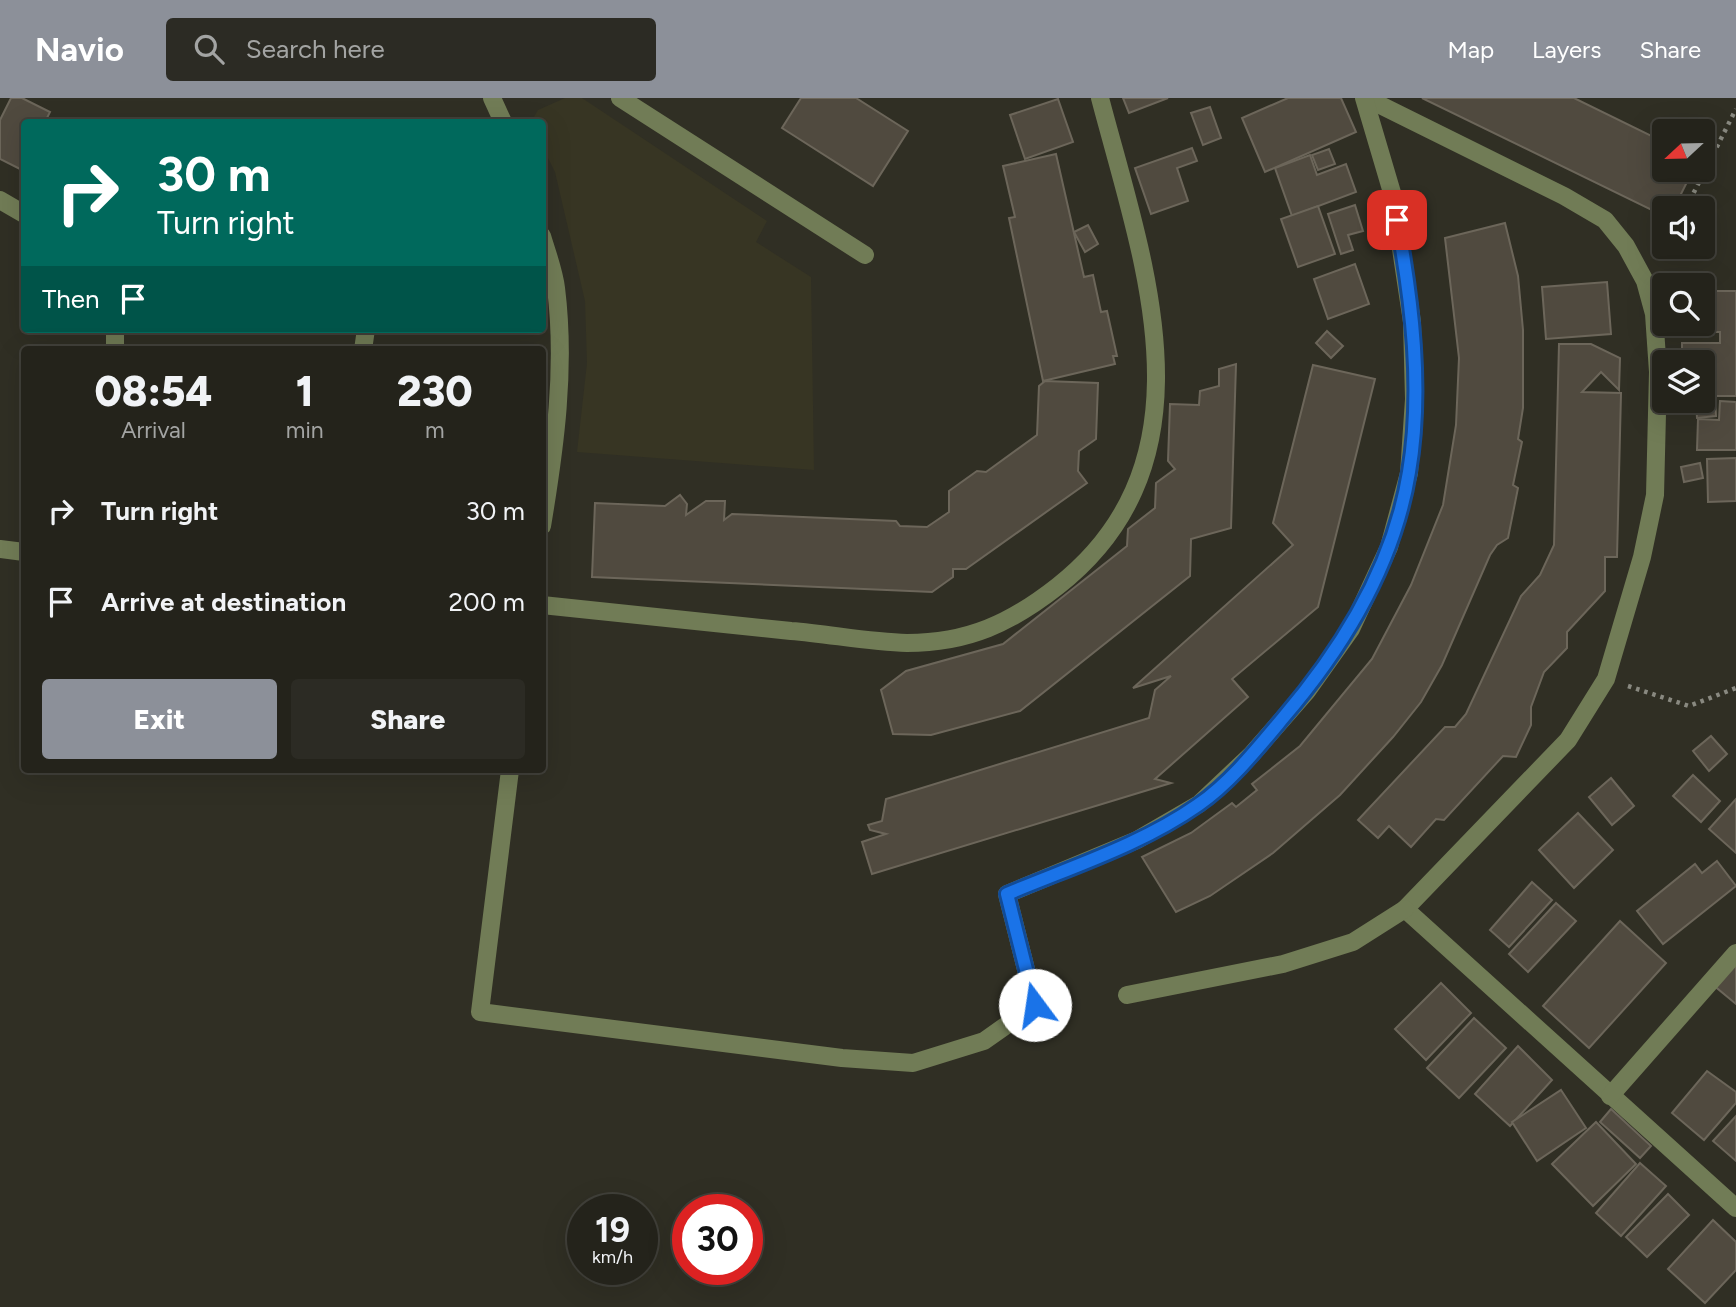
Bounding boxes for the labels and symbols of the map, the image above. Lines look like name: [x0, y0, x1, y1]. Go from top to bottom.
north arrow: [1652, 119, 1715, 182]
pin: [1367, 190, 1427, 250]
position arrow: [998, 968, 1072, 1042]
speed limit sign: 30: [672, 1194, 763, 1285]

